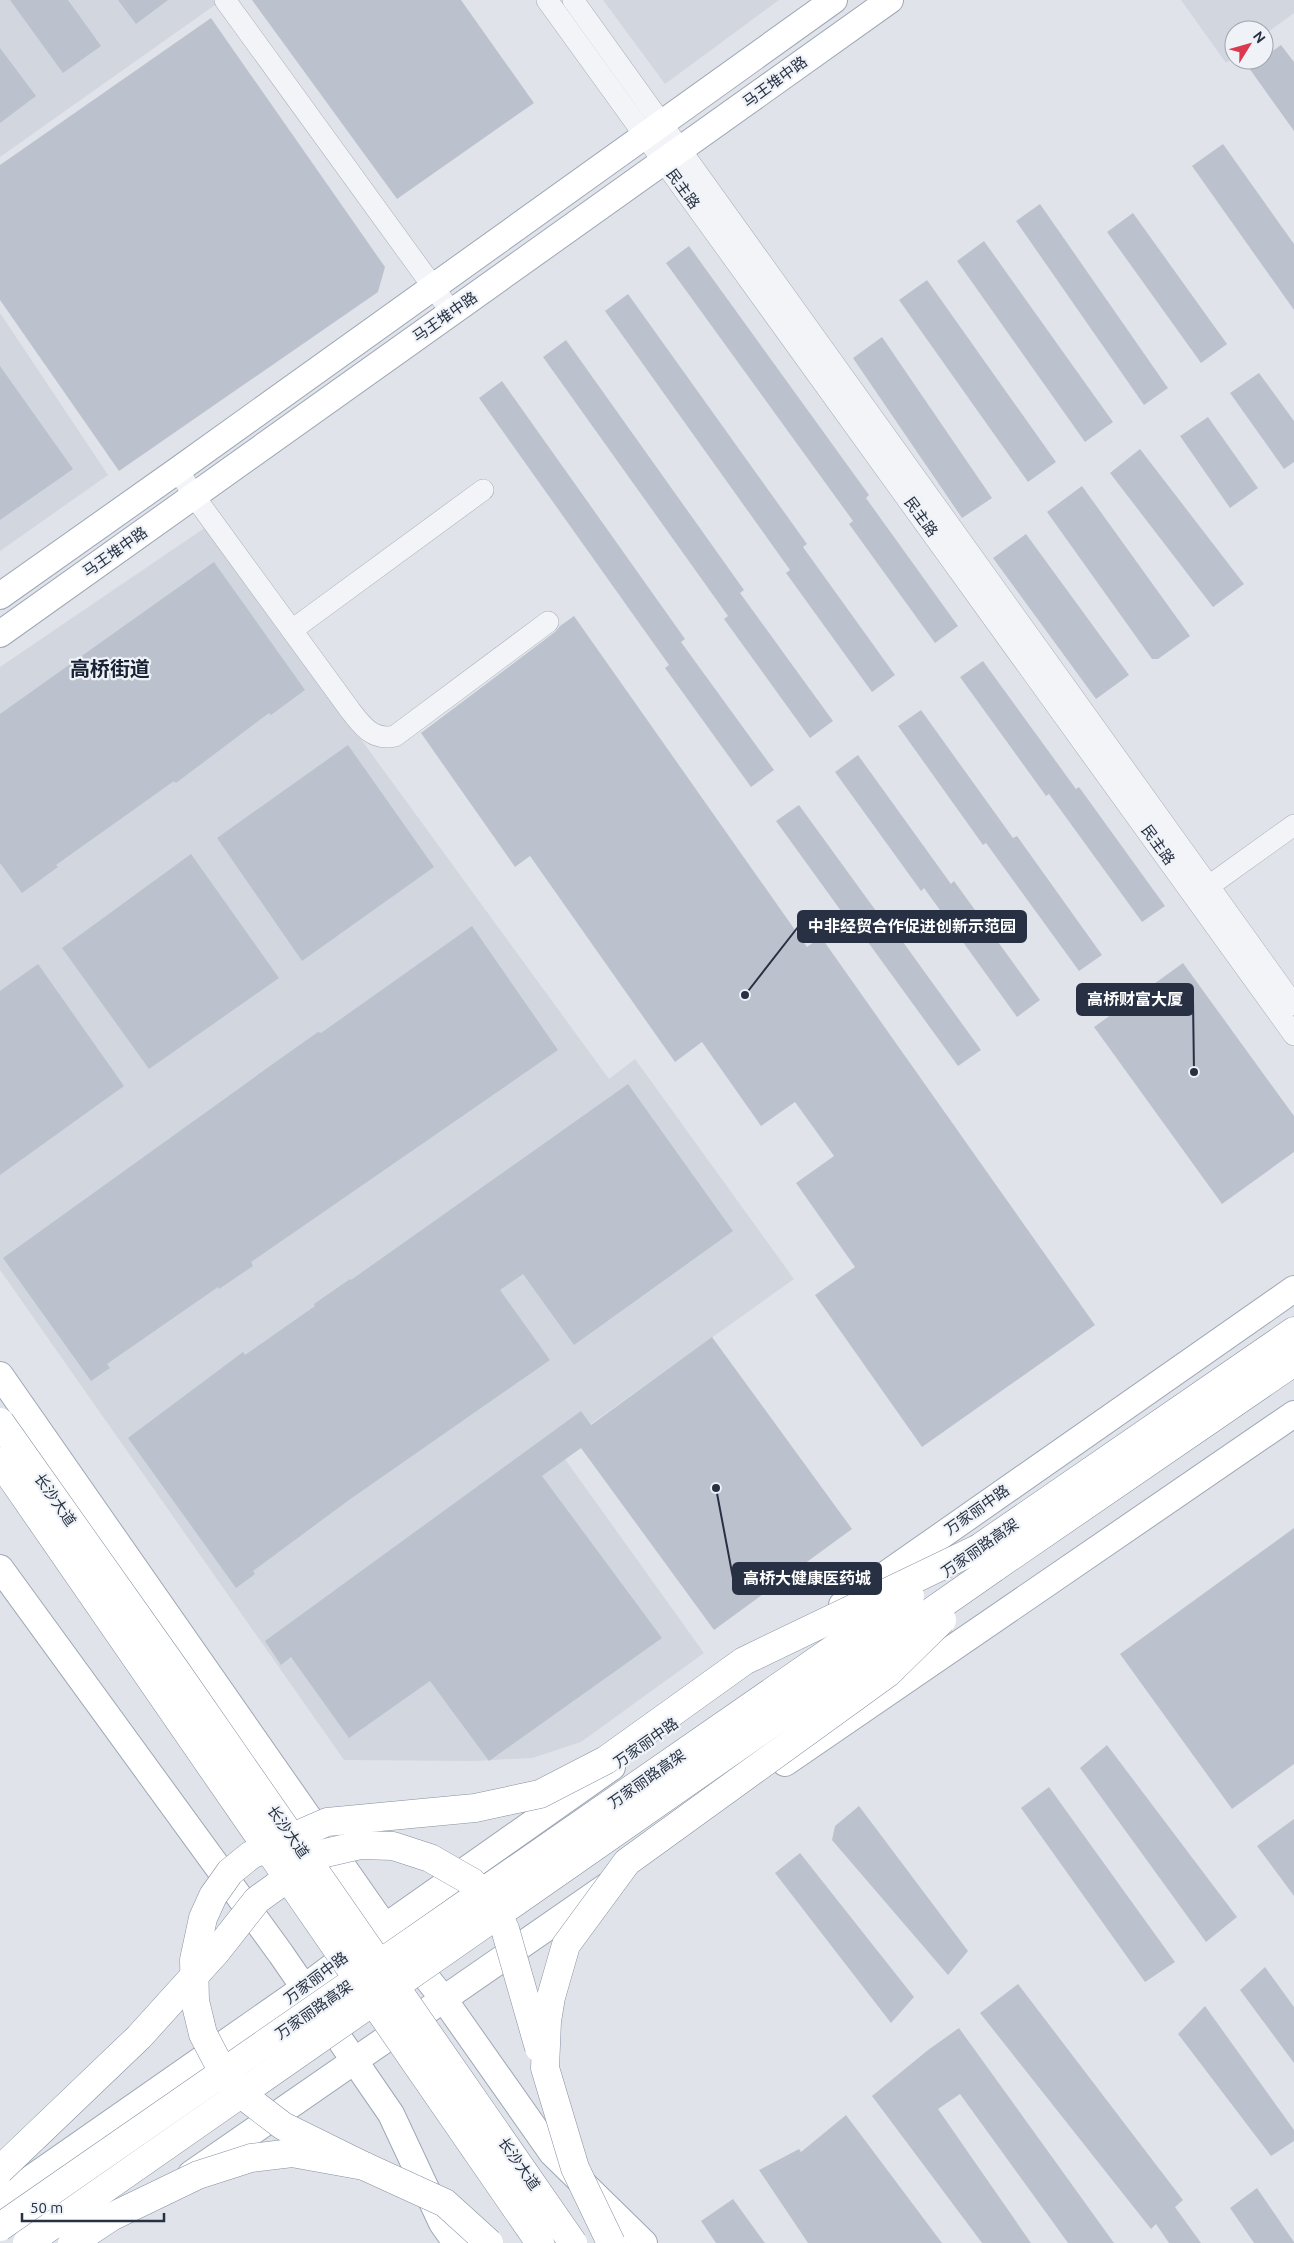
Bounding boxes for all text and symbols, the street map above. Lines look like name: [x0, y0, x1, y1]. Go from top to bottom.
north arrow: [1224, 20, 1274, 70]
text: N: [1250, 28, 1269, 46]
street label: 马王堆中路: [739, 53, 810, 111]
street label: 民主路: [663, 166, 704, 212]
street label: 马王堆中路: [409, 288, 480, 345]
street label: 民主路: [901, 494, 942, 540]
street label: 马王堆中路: [79, 523, 150, 580]
district label: 高桥街道: [70, 657, 150, 680]
street label: 民主路: [1138, 822, 1179, 868]
callout: 中非经贸合作促进创新示范园: [798, 911, 1026, 942]
text: 中非经贸合作促进创新示范园: [808, 917, 1016, 935]
callout: 高桥财富大厦: [1077, 984, 1193, 1015]
text: 高桥财富大厦: [1087, 990, 1183, 1008]
street label: 长沙大道: [31, 1470, 80, 1529]
street label: 万家丽中路: [941, 1481, 1012, 1538]
street label: 万家丽路高架: [938, 1515, 1021, 1580]
callout: 高桥大健康医药城: [733, 1563, 881, 1594]
text: 高桥大健康医药城: [743, 1569, 871, 1587]
street label: 万家丽中路: [610, 1714, 681, 1771]
street label: 万家丽路高架: [605, 1746, 688, 1811]
street label: 长沙大道: [264, 1802, 313, 1861]
street label: 万家丽中路: [281, 1948, 351, 2007]
street label: 万家丽路高架: [272, 1977, 355, 2042]
street label: 长沙大道: [495, 2134, 544, 2193]
scale bar: [22, 2190, 165, 2222]
text: 50 m: [30, 2199, 63, 2216]

